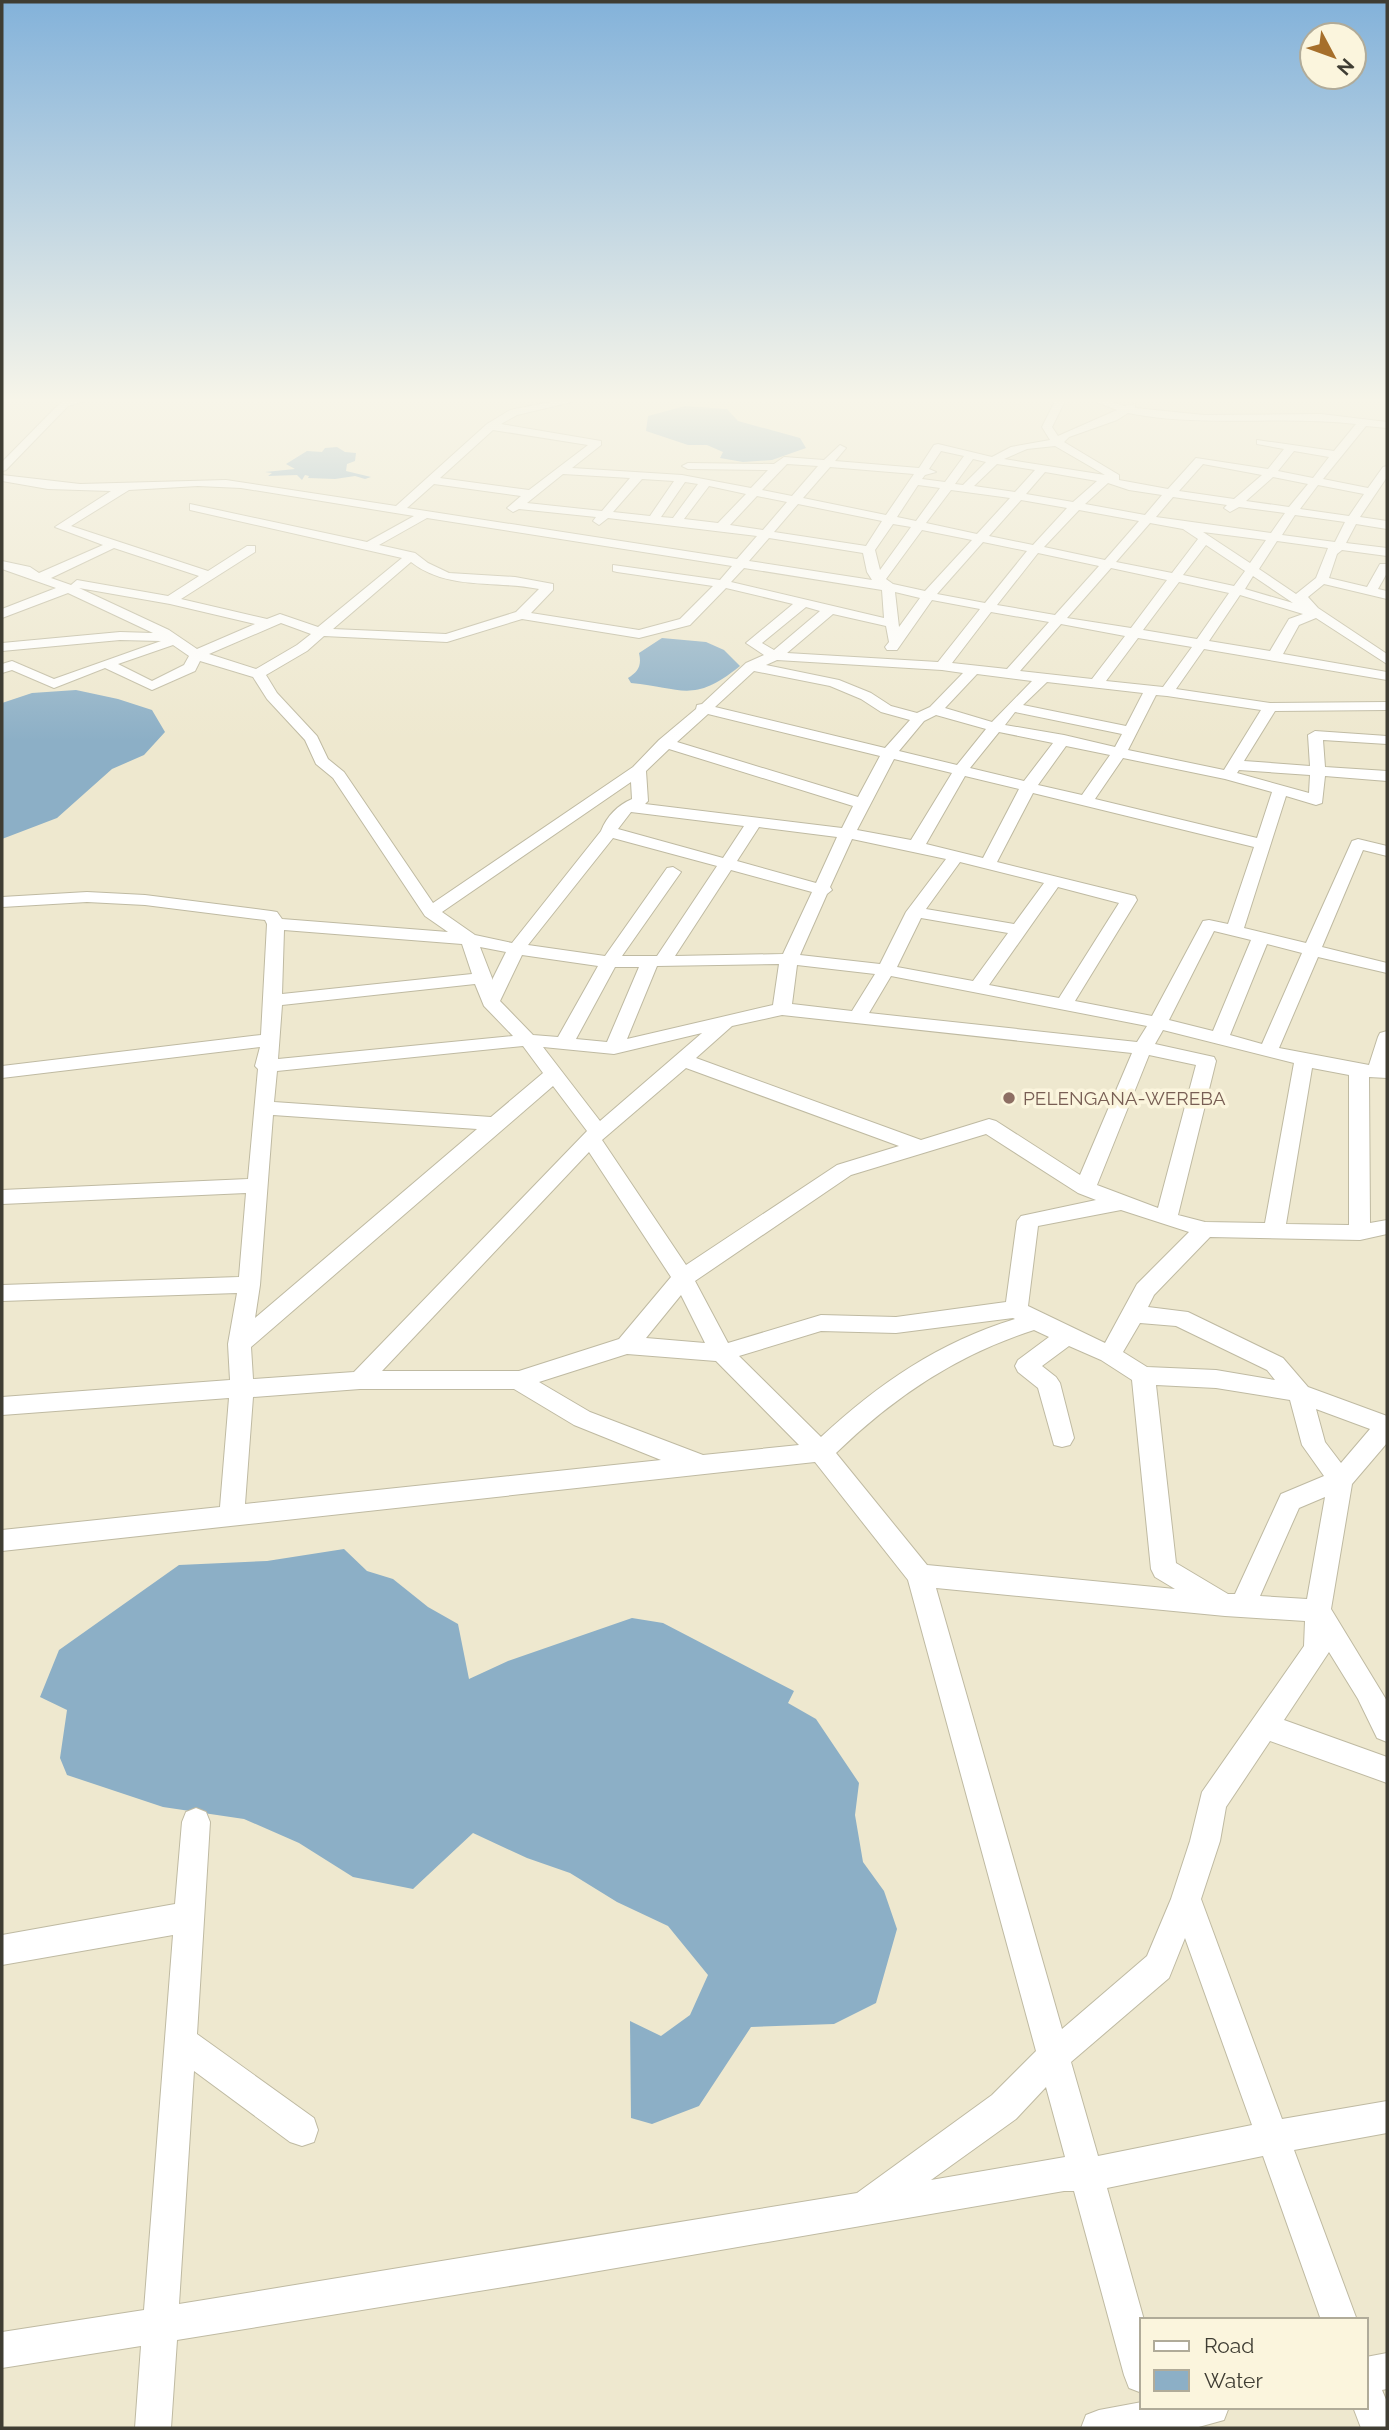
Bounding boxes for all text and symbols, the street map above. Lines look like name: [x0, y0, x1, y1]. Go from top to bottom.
north arrow: [1298, 21, 1368, 91]
text: N: [1333, 54, 1359, 80]
place label: PELENGANA-WEREBA: [1023, 1087, 1226, 1109]
marker: PELENGANA-WEREBA: [1001, 1090, 1017, 1106]
legend: [1140, 2318, 1368, 2409]
text: Road: [1204, 2333, 1254, 2358]
text: Water: [1204, 2368, 1263, 2393]

